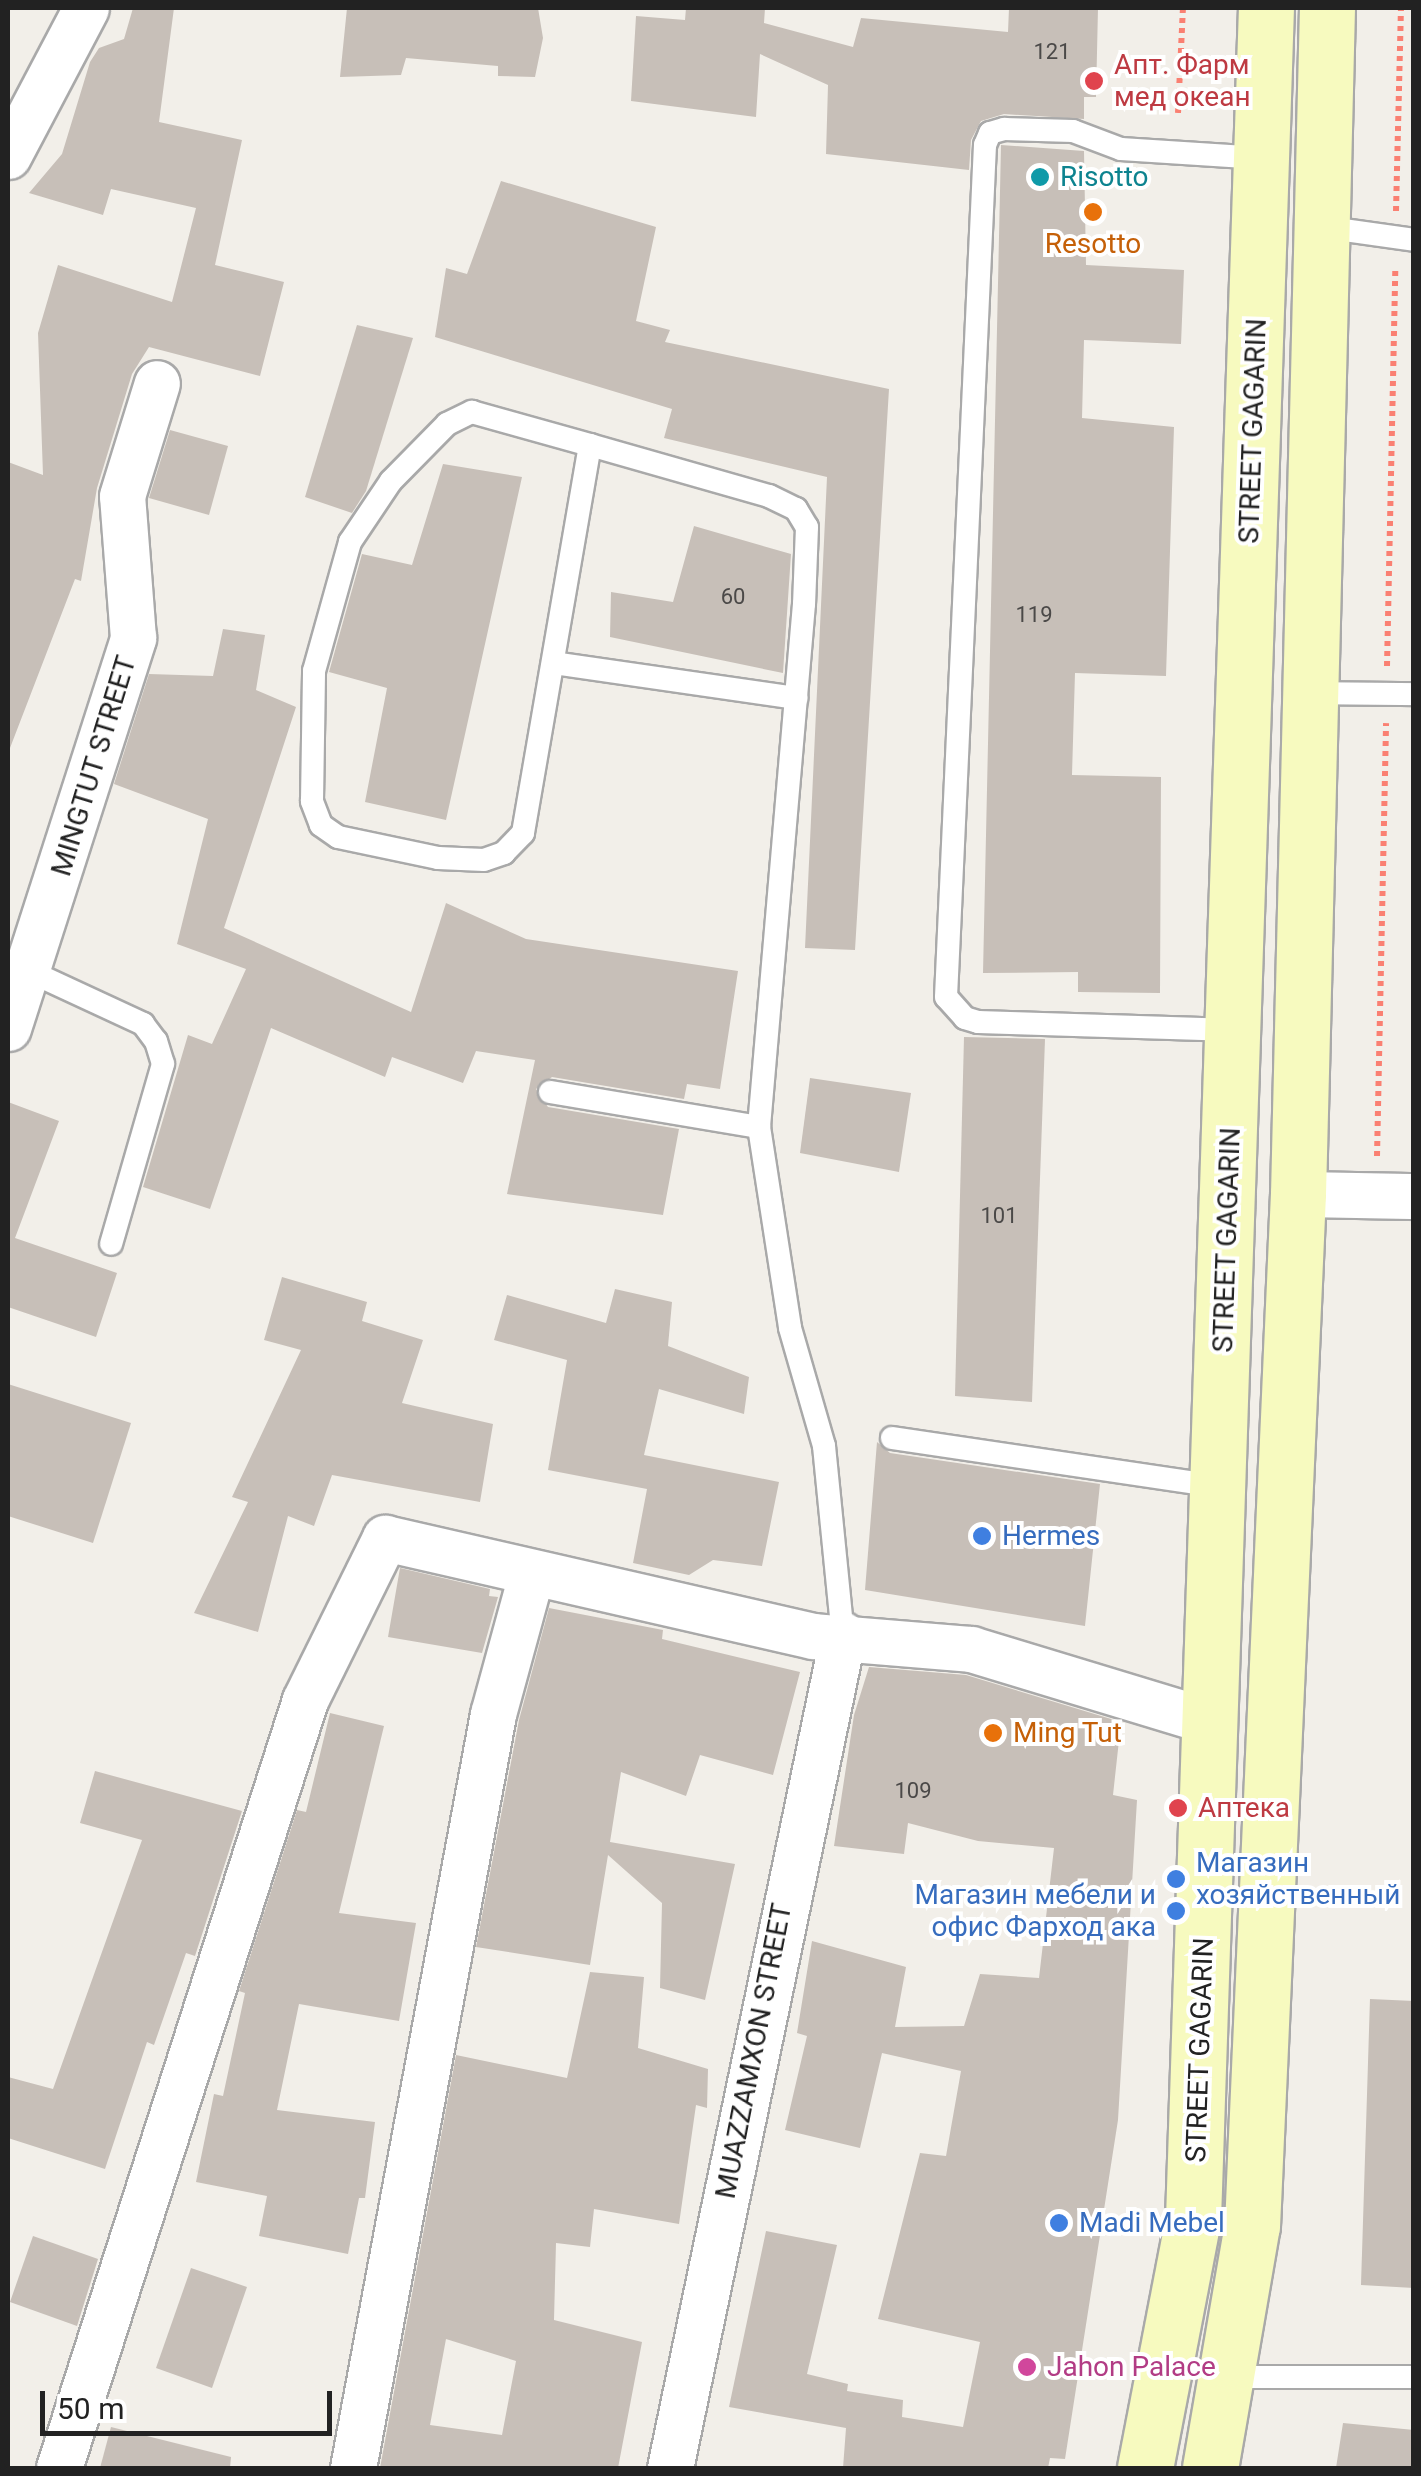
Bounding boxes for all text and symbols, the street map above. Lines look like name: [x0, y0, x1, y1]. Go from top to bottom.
house number: 121: [1033, 39, 1071, 65]
place label: Апт. Фарм мед океан: [1114, 48, 1251, 114]
marker: Апт. Фарм мед океан: [1083, 70, 1105, 92]
place label: Risotto: [1060, 160, 1148, 194]
marker: Risotto: [1029, 166, 1051, 188]
marker: Resotto: [1082, 201, 1104, 223]
place label: Resotto: [1045, 227, 1141, 261]
street label: STREET GAGARIN: [1232, 318, 1274, 544]
house number: 60: [721, 584, 745, 610]
house number: 119: [1015, 602, 1053, 628]
street label: MINGTUT STREET: [44, 652, 144, 880]
street label: STREET GAGARIN: [1206, 1127, 1248, 1353]
house number: 101: [980, 1203, 1018, 1229]
place label: Hermes: [1002, 1519, 1100, 1553]
marker: Hermes: [971, 1525, 993, 1547]
place label: Ming Tut: [1013, 1716, 1122, 1750]
marker: Ming Tut: [982, 1722, 1004, 1744]
house number: 109: [894, 1778, 932, 1804]
place label: Аптека: [1198, 1791, 1290, 1825]
marker: Аптека: [1167, 1797, 1189, 1819]
place label: Магазин хозяйственный: [1196, 1846, 1401, 1912]
marker: Магазин хозяйственный: [1165, 1868, 1187, 1890]
place label: Магазин мебели и офис Фарход ака: [914, 1878, 1156, 1944]
marker: Магазин мебели и офис Фарход ака: [1165, 1900, 1187, 1922]
street label: MUAZZAMXON STREET: [709, 1901, 799, 2201]
street label: STREET GAGARIN: [1179, 1937, 1221, 2163]
place label: Madi Mebel: [1079, 2206, 1225, 2240]
marker: Madi Mebel: [1048, 2212, 1070, 2234]
place label: Jahon Palace: [1047, 2350, 1216, 2384]
marker: Jahon Palace: [1016, 2356, 1038, 2378]
scale bar: [45, 2371, 338, 2433]
text: 50 m: [57, 2391, 124, 2426]

